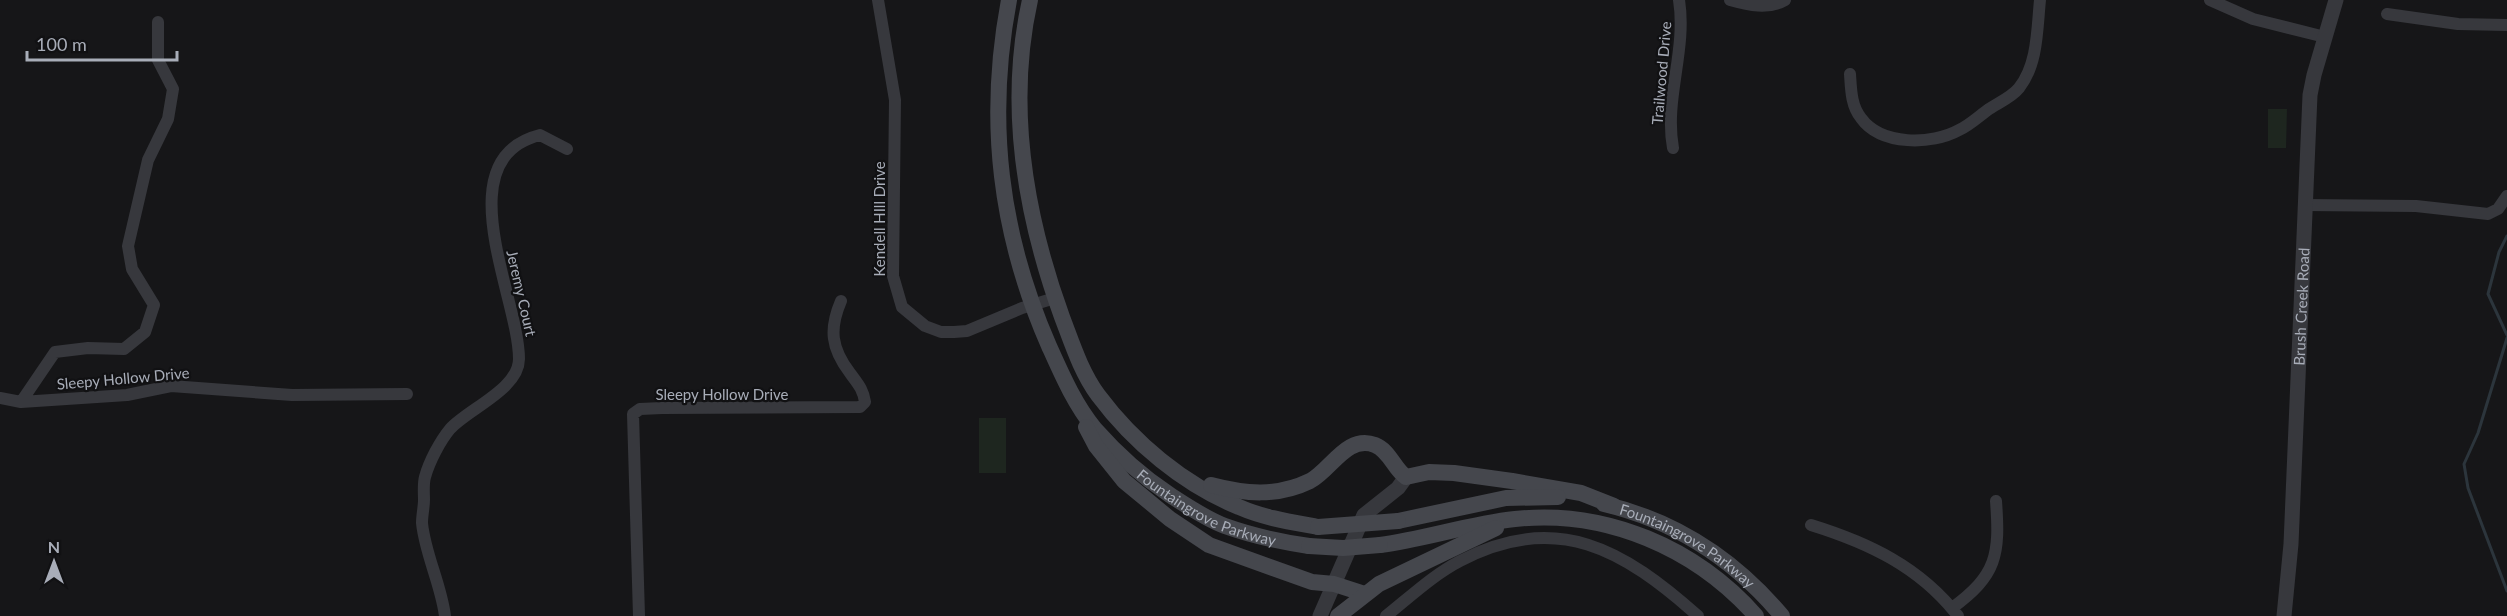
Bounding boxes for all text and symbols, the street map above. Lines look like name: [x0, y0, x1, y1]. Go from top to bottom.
street label: Trailwood Drive: [1648, 20, 1674, 126]
scale bar: [27, 24, 177, 62]
text: 100 m: [36, 33, 87, 55]
street label: Kendell HIll Drive: [870, 161, 888, 277]
street label: Brush Creek Road: [2290, 247, 2313, 366]
street label: Jeremy Court: [503, 248, 541, 338]
street label: Sleepy Hollow Drive: [56, 363, 190, 393]
street label: Sleepy Hollow Drive: [655, 385, 789, 403]
street label: Fountaingrove Parkway: [1134, 465, 1278, 549]
street label: Fountaingrove Parkway: [1618, 500, 1759, 592]
north arrow: [24, 532, 84, 592]
text: N: [48, 537, 60, 556]

